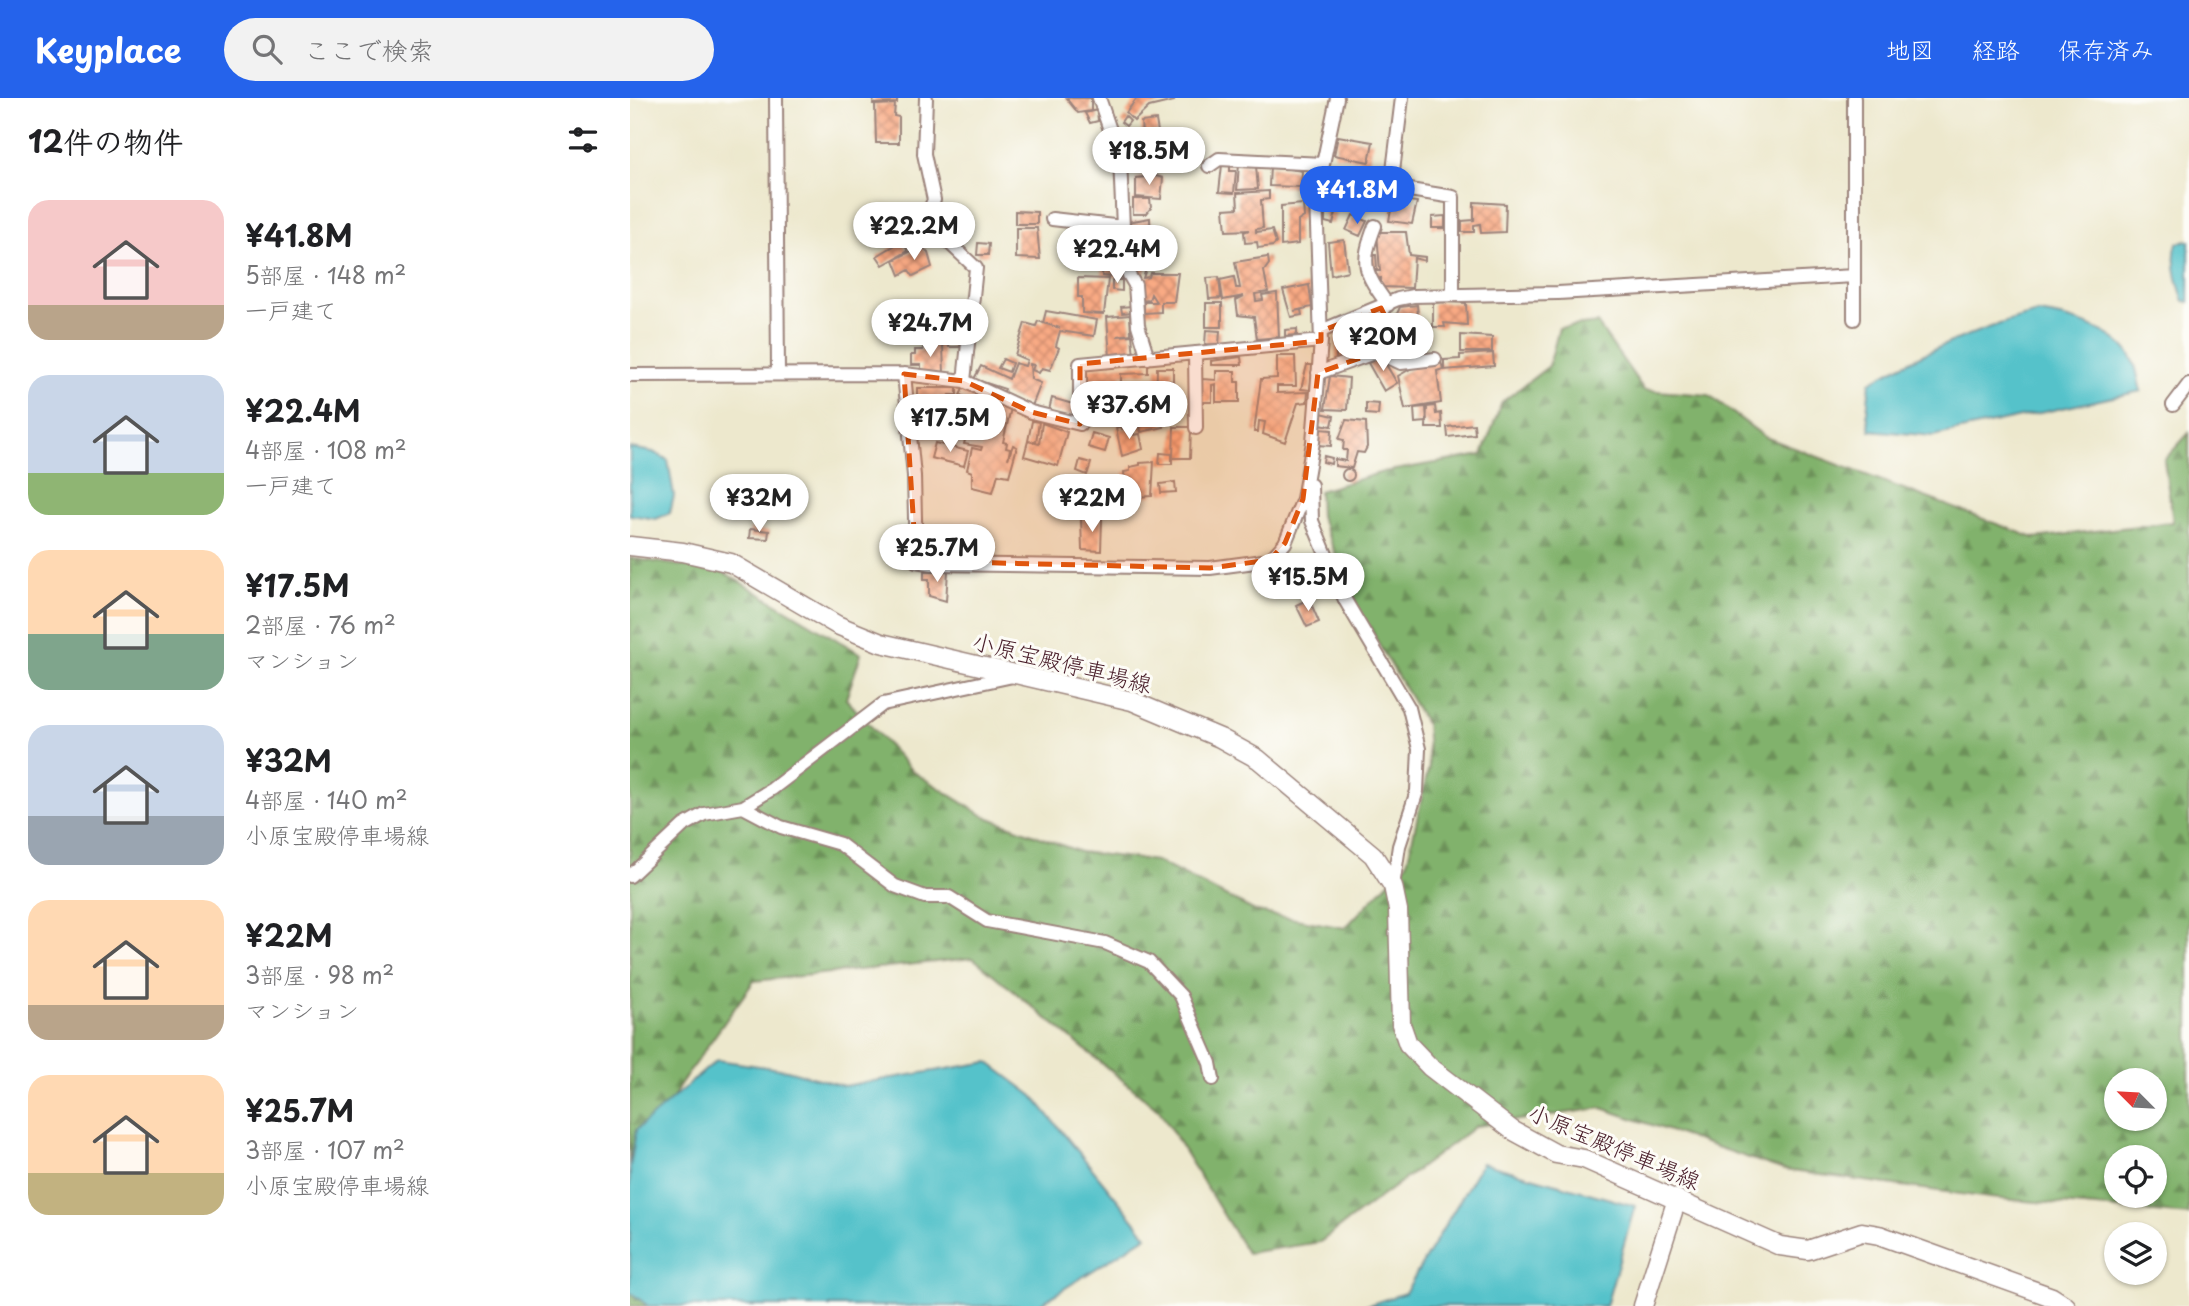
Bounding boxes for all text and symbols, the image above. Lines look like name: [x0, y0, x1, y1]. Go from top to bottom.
search box: [224, 18, 714, 81]
text: Keyplace: [35, 24, 182, 74]
icon: search: [248, 30, 286, 68]
text: ここで検索: [304, 30, 434, 69]
text: 地図: [1886, 31, 1934, 67]
text: 経路: [1972, 31, 2020, 67]
text: 保存済み: [2058, 31, 2154, 67]
text: 12件の物件: [28, 118, 183, 163]
icon: filters: [564, 121, 602, 159]
pin: ¥18.5M: [1092, 127, 1206, 187]
text: ¥18.5M: [1108, 132, 1190, 167]
pin: ¥41.8M: [1300, 166, 1414, 226]
text: ¥41.8M: [1316, 171, 1398, 206]
pin: ¥22.2M: [857, 202, 971, 262]
text: ¥22.2M: [869, 207, 959, 242]
text: ¥41.8M: [245, 212, 353, 257]
pin: ¥22.4M: [1060, 226, 1174, 285]
icon: home: [84, 228, 168, 312]
text: ¥22.4M: [1073, 230, 1161, 265]
text: 5部屋 · 148 m²: [245, 257, 406, 292]
text: 一戸建て: [245, 292, 337, 327]
pin: ¥24.7M: [873, 300, 987, 359]
text: ¥24.7M: [887, 304, 973, 339]
pin: ¥20M: [1342, 314, 1424, 373]
text: ¥20M: [1349, 318, 1417, 353]
pin: ¥37.6M: [1072, 382, 1186, 441]
text: ¥37.6M: [1086, 386, 1172, 421]
text: ¥22.4M: [245, 387, 361, 432]
pin: ¥17.5M: [893, 394, 1007, 454]
text: ¥17.5M: [910, 399, 990, 434]
icon: home: [84, 403, 168, 487]
text: 4部屋 · 108 m²: [245, 432, 407, 467]
text: 一戸建て: [245, 467, 337, 502]
pin: ¥32M: [718, 474, 800, 534]
pin: ¥22M: [1051, 474, 1133, 534]
text: ¥32M: [726, 479, 792, 514]
text: ¥22M: [1058, 479, 1126, 514]
pin: ¥25.7M: [880, 524, 994, 584]
text: ¥25.7M: [895, 529, 979, 564]
pin: ¥15.5M: [1251, 554, 1365, 613]
text: ¥15.5M: [1267, 558, 1349, 593]
text: ¥17.5M: [245, 562, 350, 607]
icon: home: [84, 578, 168, 662]
text: 2部屋 · 76 m²: [245, 607, 396, 642]
street label: 小原宝殿停車場線: [969, 622, 1156, 701]
text: マンション: [245, 642, 359, 677]
text: ¥32M: [245, 737, 332, 782]
icon: home: [84, 753, 168, 837]
text: 4部屋 · 140 m²: [245, 782, 408, 817]
text: 小原宝殿停車場線: [245, 817, 429, 852]
text: ¥22M: [245, 912, 333, 957]
icon: home: [84, 928, 168, 1012]
text: 3部屋 · 98 m²: [245, 957, 394, 992]
text: マンション: [245, 992, 359, 1027]
north arrow: [2104, 1068, 2166, 1130]
map controls: [2104, 1068, 2167, 1285]
text: ¥25.7M: [245, 1087, 354, 1132]
street label: 小原宝殿停車場線: [1523, 1094, 1706, 1198]
icon: home: [84, 1103, 168, 1187]
text: 3部屋 · 107 m²: [245, 1132, 405, 1167]
button: locate: [2104, 1145, 2167, 1208]
text: 小原宝殿停車場線: [245, 1167, 429, 1202]
button: layers: [2104, 1222, 2167, 1285]

